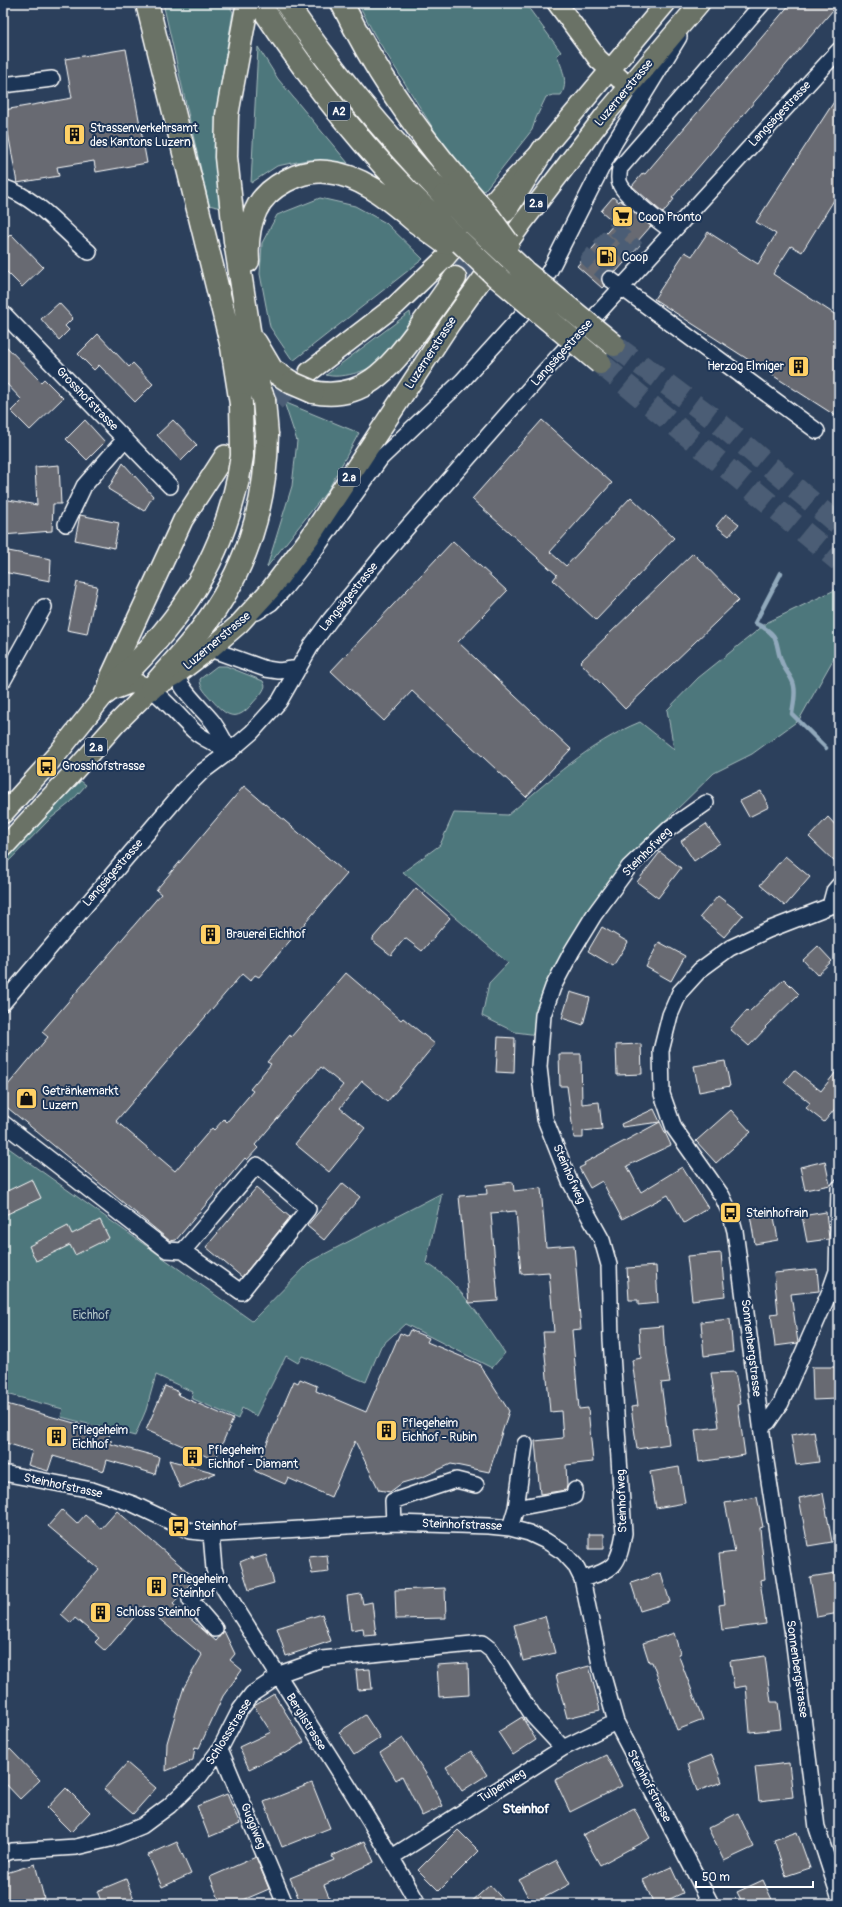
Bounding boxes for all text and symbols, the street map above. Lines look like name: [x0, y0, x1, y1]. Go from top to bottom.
street label: Luzernerstrasse: [592, 56, 656, 130]
street label: Langsägestrasse: [746, 78, 814, 150]
road number: A2: [328, 102, 350, 120]
place label: Strassenverkehrsamt des Kantons Luzern: [90, 121, 198, 150]
building icon: Strassenverkehrsamt des Kantons Luzern: [62, 122, 88, 148]
road number: 2.a: [525, 194, 547, 212]
supermarket icon: Coop Pronto: [609, 204, 635, 230]
place label: Coop Pronto: [638, 210, 702, 225]
fuel station icon: Coop: [594, 244, 620, 270]
place label: Coop: [622, 250, 648, 265]
street label: Luzernerstrasse: [402, 314, 460, 392]
street label: Langsägestrasse: [528, 317, 596, 389]
building icon: Herzog Elmiger: [786, 353, 812, 379]
place label: Herzog Elmiger: [707, 359, 785, 374]
street label: Grosshofstrasse: [53, 364, 121, 434]
road number: 2.a: [338, 468, 360, 486]
street label: Langsägestrasse: [317, 559, 381, 635]
street label: Luzernerstrasse: [180, 609, 254, 673]
road number: 2.a: [85, 738, 107, 756]
bus stop icon: Grosshofstrasse: [34, 753, 60, 779]
place label: Grosshofstrasse: [62, 759, 145, 774]
street label: Steinhofweg: [619, 824, 675, 880]
street label: Langsägestrasse: [80, 836, 146, 910]
building icon: Brauerei Eichhof: [198, 921, 224, 947]
place label: Brauerei Eichhof: [226, 927, 306, 942]
place label: Getränkemarkt Luzern: [42, 1084, 119, 1113]
shop icon: Getränkemarkt Luzern: [13, 1085, 39, 1111]
street label: Steinhofweg: [549, 1142, 589, 1206]
bus stop icon: Steinhofrain: [717, 1200, 743, 1226]
place label: Steinhofrain: [746, 1206, 808, 1221]
street label: Sonnenbergstrasse: [738, 1298, 764, 1398]
park label: Eichhof: [72, 1308, 110, 1323]
place label: Pflegeheim Eichhof - Rubin: [402, 1416, 477, 1445]
building icon: Pflegeheim Eichhof - Rubin: [374, 1417, 400, 1443]
place label: Pflegeheim Eichhof: [72, 1423, 129, 1452]
building icon: Pflegeheim Eichhof: [43, 1424, 69, 1450]
place label: Pflegeheim Eichhof - Diamant: [208, 1443, 298, 1472]
building icon: Pflegeheim Eichhof - Diamant: [179, 1444, 205, 1470]
street label: Steinhofweg: [613, 1469, 631, 1533]
street label: Steinhofstrasse: [22, 1470, 104, 1502]
bus stop icon: Steinhof: [166, 1513, 192, 1539]
street label: Steinhofstrasse: [422, 1516, 502, 1534]
place label: Steinhof: [194, 1519, 238, 1534]
place label: Pflegeheim Steinhof: [172, 1572, 229, 1601]
building icon: Pflegeheim Steinhof: [143, 1573, 169, 1599]
building icon: Schloss Steinhof: [88, 1599, 114, 1625]
place label: Schloss Steinhof: [116, 1605, 201, 1620]
street label: Sonnenbergstrasse: [783, 1619, 811, 1719]
street label: Berglistrasse: [282, 1691, 330, 1753]
street label: Schlossstrasse: [203, 1696, 255, 1768]
street label: Steinhofstrasse: [624, 1747, 674, 1825]
street label: Tulpenweg: [475, 1765, 529, 1807]
street label: Guggiweg: [237, 1801, 269, 1851]
district label: Steinhof: [502, 1801, 550, 1817]
scale bar: [696, 1863, 813, 1889]
text: 50 m: [702, 1870, 730, 1885]

